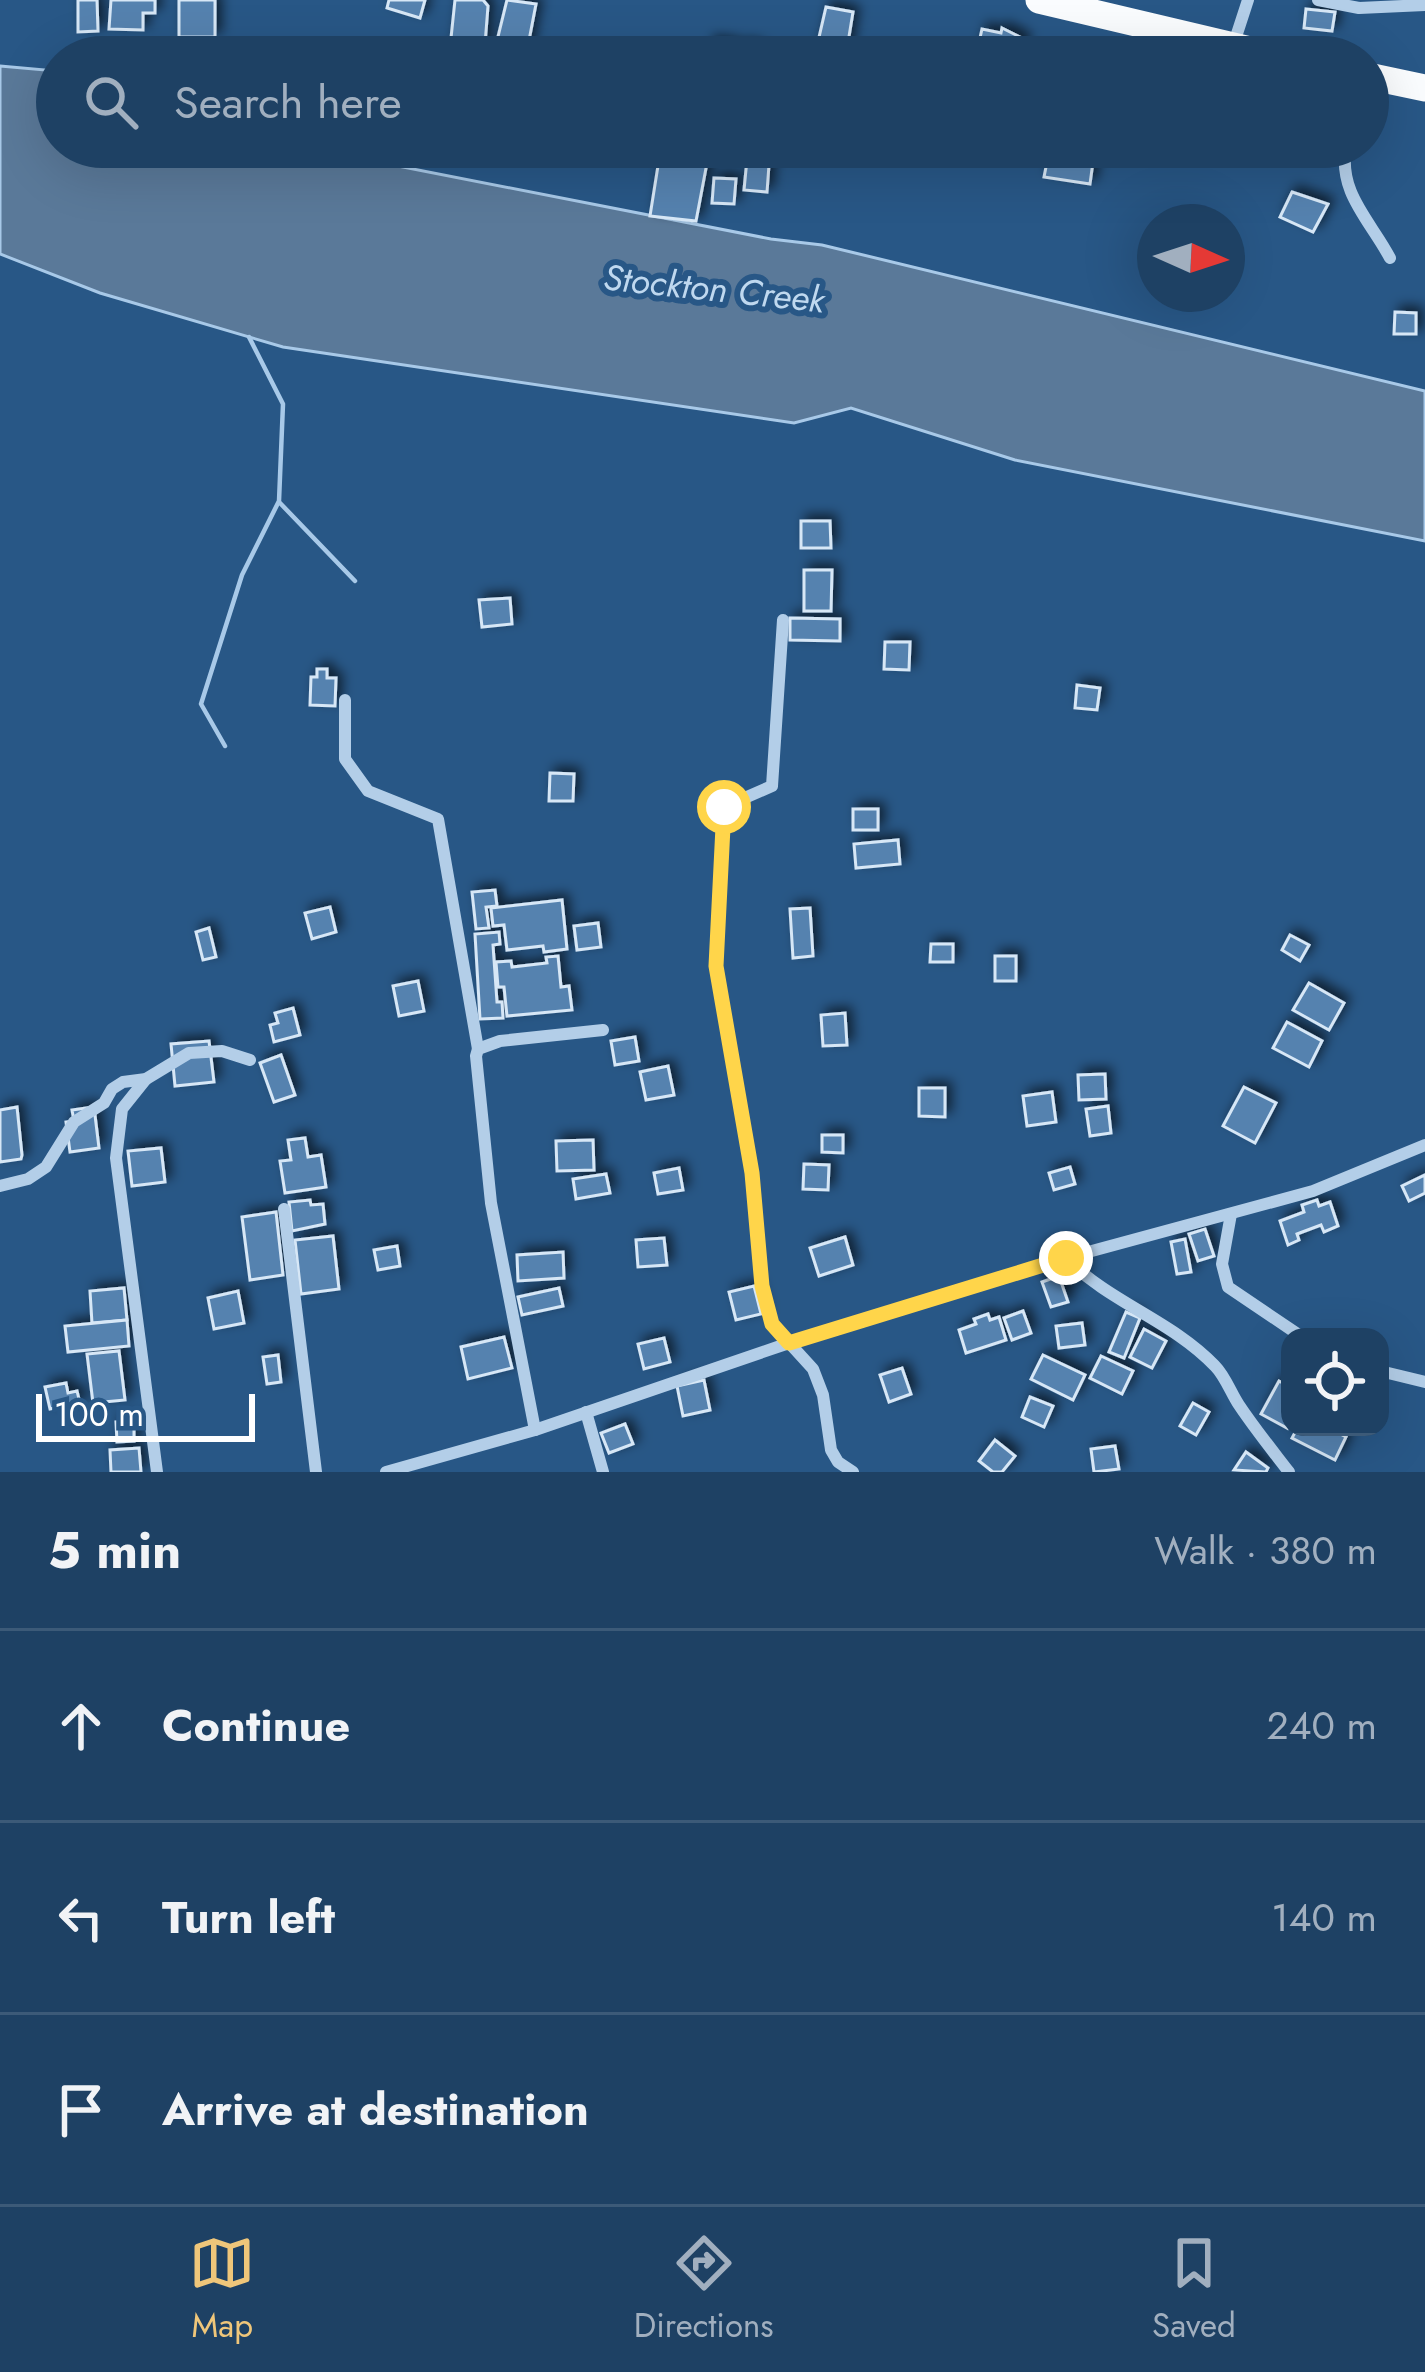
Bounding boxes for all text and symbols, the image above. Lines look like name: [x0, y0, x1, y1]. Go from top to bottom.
search box: [36, 36, 1389, 168]
icon: search: [78, 69, 144, 135]
text: Search here: [174, 70, 402, 135]
north arrow: [1137, 204, 1245, 312]
water label: Stockton Creek: [601, 251, 829, 326]
route start: [697, 780, 751, 834]
route end: [1039, 1231, 1093, 1285]
map controls: [1281, 1328, 1389, 1436]
button: locate: [1281, 1328, 1389, 1436]
scale bar: [36, 1388, 255, 1441]
text: 100 m: [54, 1391, 144, 1438]
text: 5 min: [48, 1513, 181, 1587]
text: Walk · 380 m: [1154, 1522, 1377, 1579]
icon: ahead: [48, 1693, 114, 1759]
text: Continue: [162, 1693, 350, 1758]
text: 240 m: [1267, 1697, 1377, 1754]
icon: left: [48, 1885, 114, 1951]
text: Turn left: [162, 1885, 335, 1950]
text: 140 m: [1271, 1889, 1377, 1946]
icon: arrive: [48, 2077, 114, 2143]
text: Arrive at destination: [162, 2077, 589, 2142]
tab: Map: [189, 2230, 255, 2349]
tab: Directions: [634, 2230, 774, 2349]
tab: Saved: [1152, 2230, 1236, 2349]

